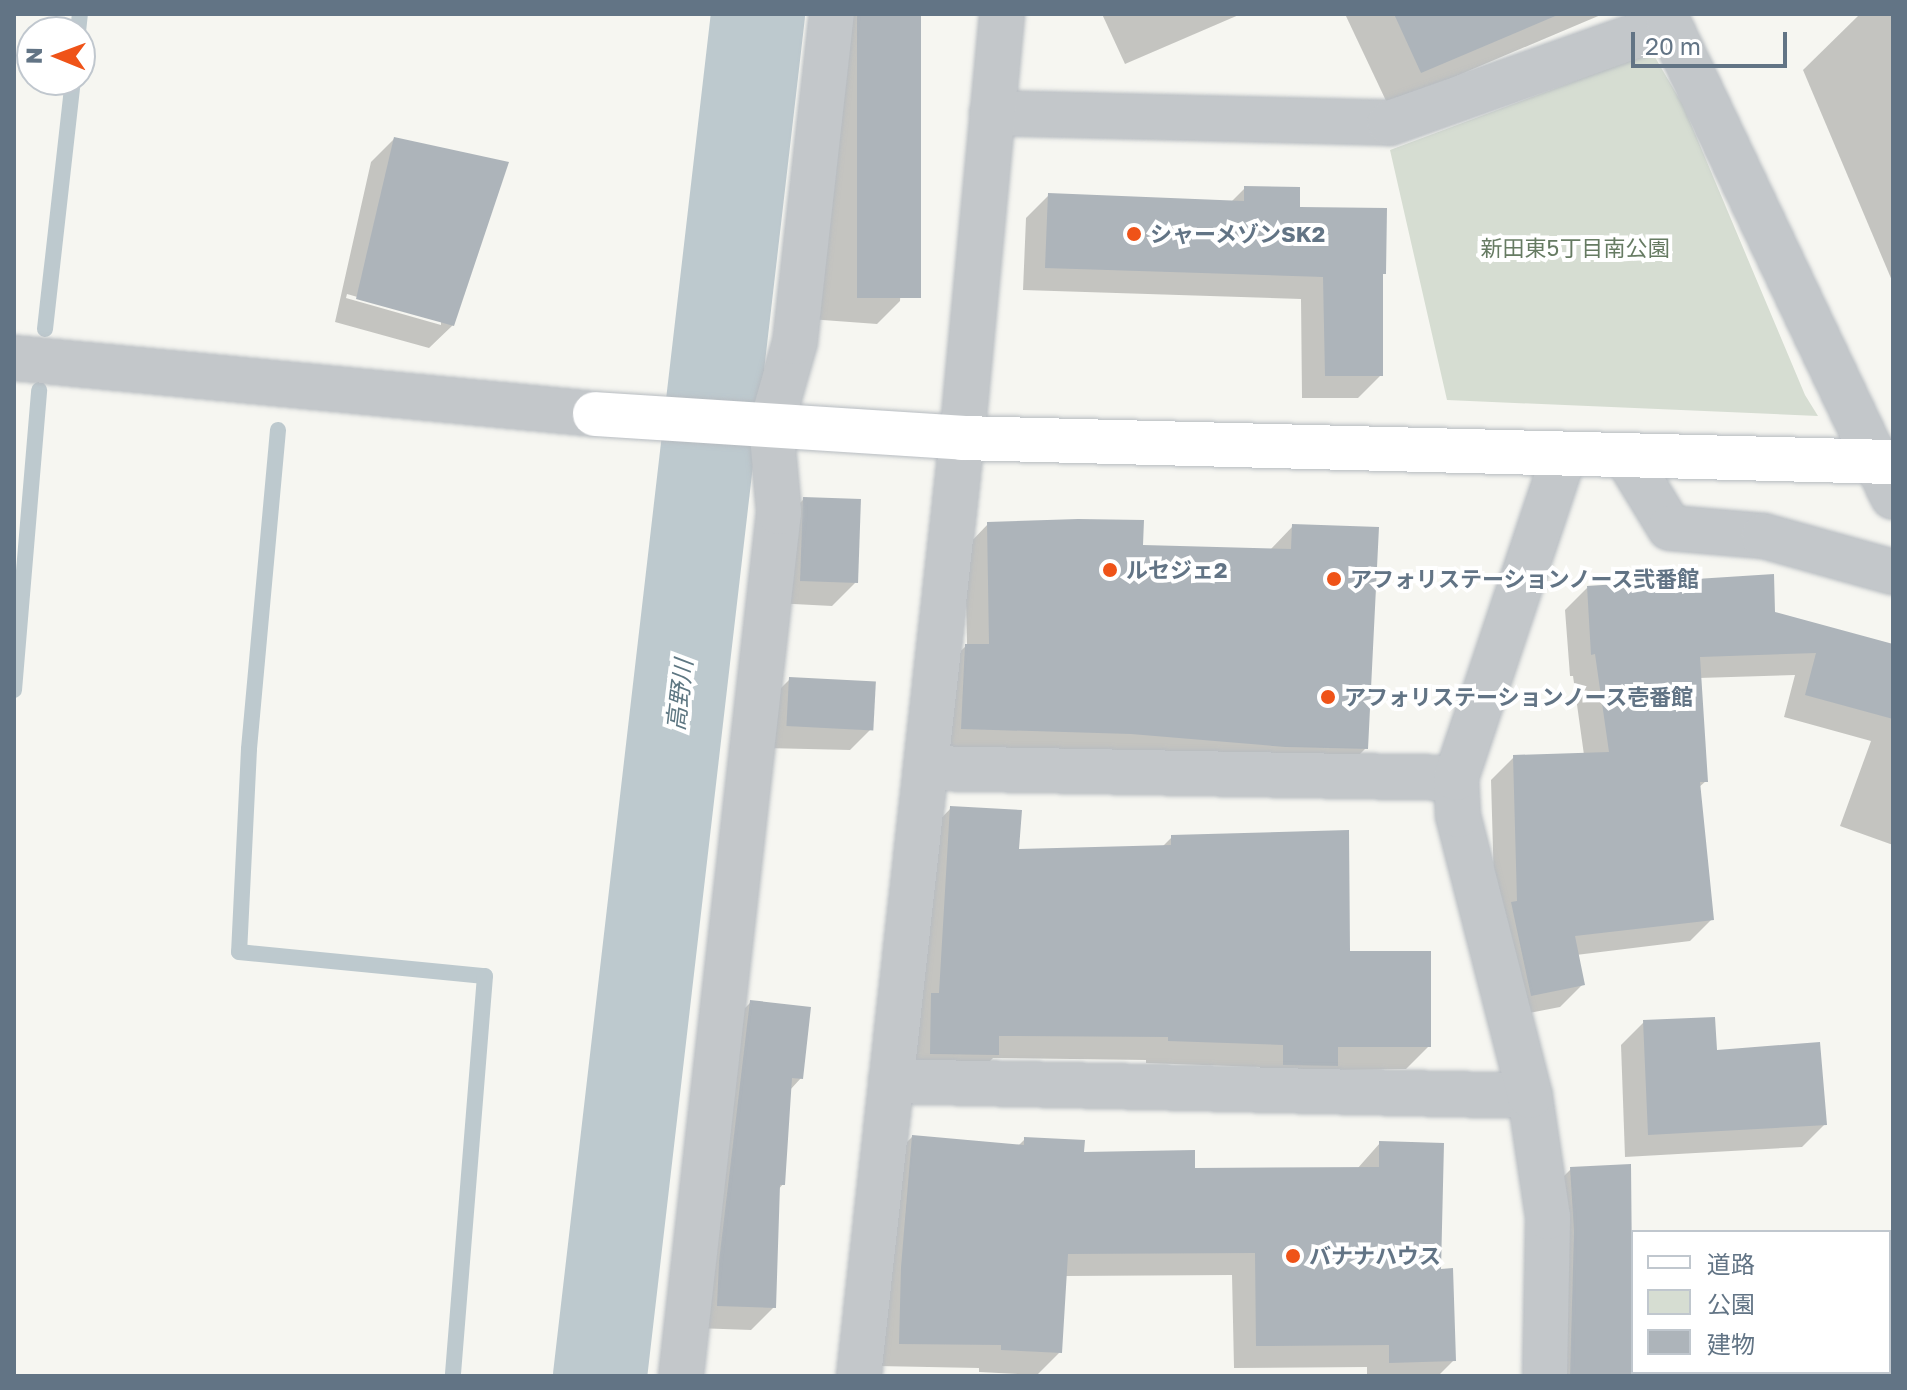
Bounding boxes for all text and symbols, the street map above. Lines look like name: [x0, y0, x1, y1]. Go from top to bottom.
north arrow: [16, 16, 96, 96]
scale bar: [1635, 16, 1791, 66]
text: 20 m: [1645, 31, 1701, 60]
text: N: [20, 47, 47, 64]
place label: シャーメゾンSK2: [1150, 221, 1326, 247]
marker: シャーメゾンSK2: [1125, 225, 1143, 243]
park label: 新田東5丁目南公園: [1481, 235, 1669, 261]
place label: ルセジェ2: [1126, 557, 1227, 583]
marker: ルセジェ2: [1101, 561, 1119, 579]
place label: アフォリステーションノース弐番館: [1350, 566, 1702, 592]
marker: アフォリステーションノース弐番館: [1325, 570, 1343, 588]
water label: 高野川: [660, 658, 698, 732]
place label: アフォリステーションノース壱番館: [1344, 684, 1696, 710]
marker: アフォリステーションノース壱番館: [1319, 688, 1337, 706]
legend: [1631, 1230, 1891, 1374]
place label: バナナハウス: [1309, 1243, 1441, 1269]
marker: バナナハウス: [1284, 1247, 1302, 1265]
text: 道路: [1707, 1249, 1755, 1278]
text: 公園: [1707, 1289, 1755, 1318]
text: 建物: [1707, 1329, 1755, 1358]

